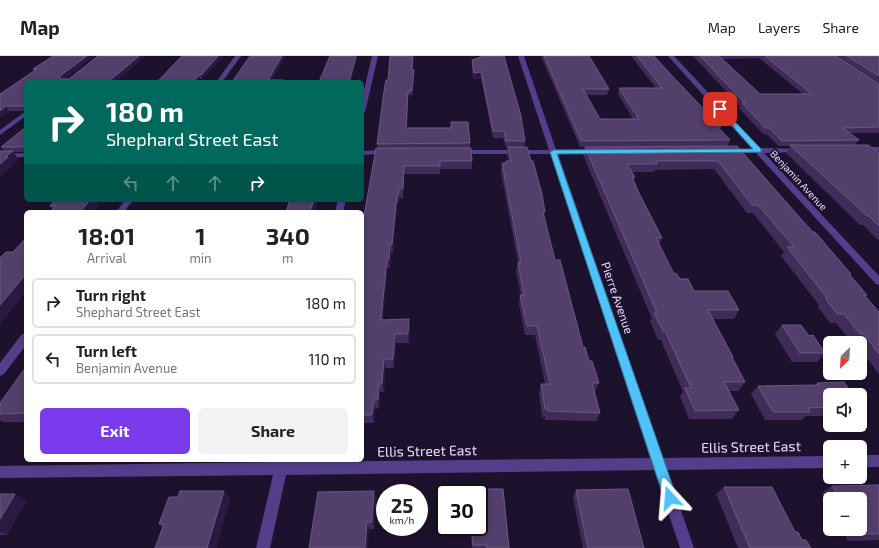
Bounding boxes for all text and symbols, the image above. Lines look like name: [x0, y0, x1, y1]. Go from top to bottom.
text: Map: [20, 16, 60, 39]
text: Map: [708, 19, 736, 36]
text: Layers: [758, 19, 800, 36]
text: Share: [822, 19, 859, 36]
pin: [703, 92, 737, 126]
text: 180 m: [106, 94, 184, 128]
icon: right: [40, 96, 92, 148]
icon: arrive: [709, 98, 731, 120]
text: Shephard Street East: [106, 128, 278, 150]
street label: Benjamin Avenue: [768, 147, 830, 213]
icon: left: [120, 172, 142, 194]
icon: ahead: [162, 172, 184, 194]
icon: ahead: [204, 172, 226, 194]
icon: right: [246, 172, 268, 194]
text: 18:01: [78, 221, 135, 250]
text: 1: [195, 221, 206, 250]
text: 340: [266, 221, 310, 250]
text: Arrival: [87, 250, 126, 266]
text: min: [189, 250, 212, 266]
text: m: [282, 250, 293, 266]
street label: Pierre Avenue: [599, 260, 637, 335]
text: Turn right: [76, 286, 146, 304]
icon: right: [42, 292, 64, 314]
text: 180 m: [305, 294, 346, 312]
text: Shephard Street East: [76, 304, 201, 320]
north arrow: [823, 336, 867, 380]
map controls: [823, 336, 867, 536]
text: Turn left: [76, 342, 137, 360]
icon: left: [42, 348, 64, 370]
text: 110 m: [309, 350, 346, 368]
text: Benjamin Avenue: [76, 360, 177, 376]
button: sound: [823, 388, 867, 432]
button: Exit: [40, 408, 190, 454]
button: Share: [198, 408, 348, 454]
street label: Ellis Street East: [701, 437, 801, 456]
button: +: [823, 440, 867, 484]
street label: Ellis Street East: [377, 441, 477, 460]
position arrow: [649, 477, 691, 519]
speed limit sign: 30: [436, 484, 488, 536]
button: −: [823, 492, 867, 536]
text: 25: [391, 493, 413, 517]
text: km/h: [390, 514, 414, 526]

